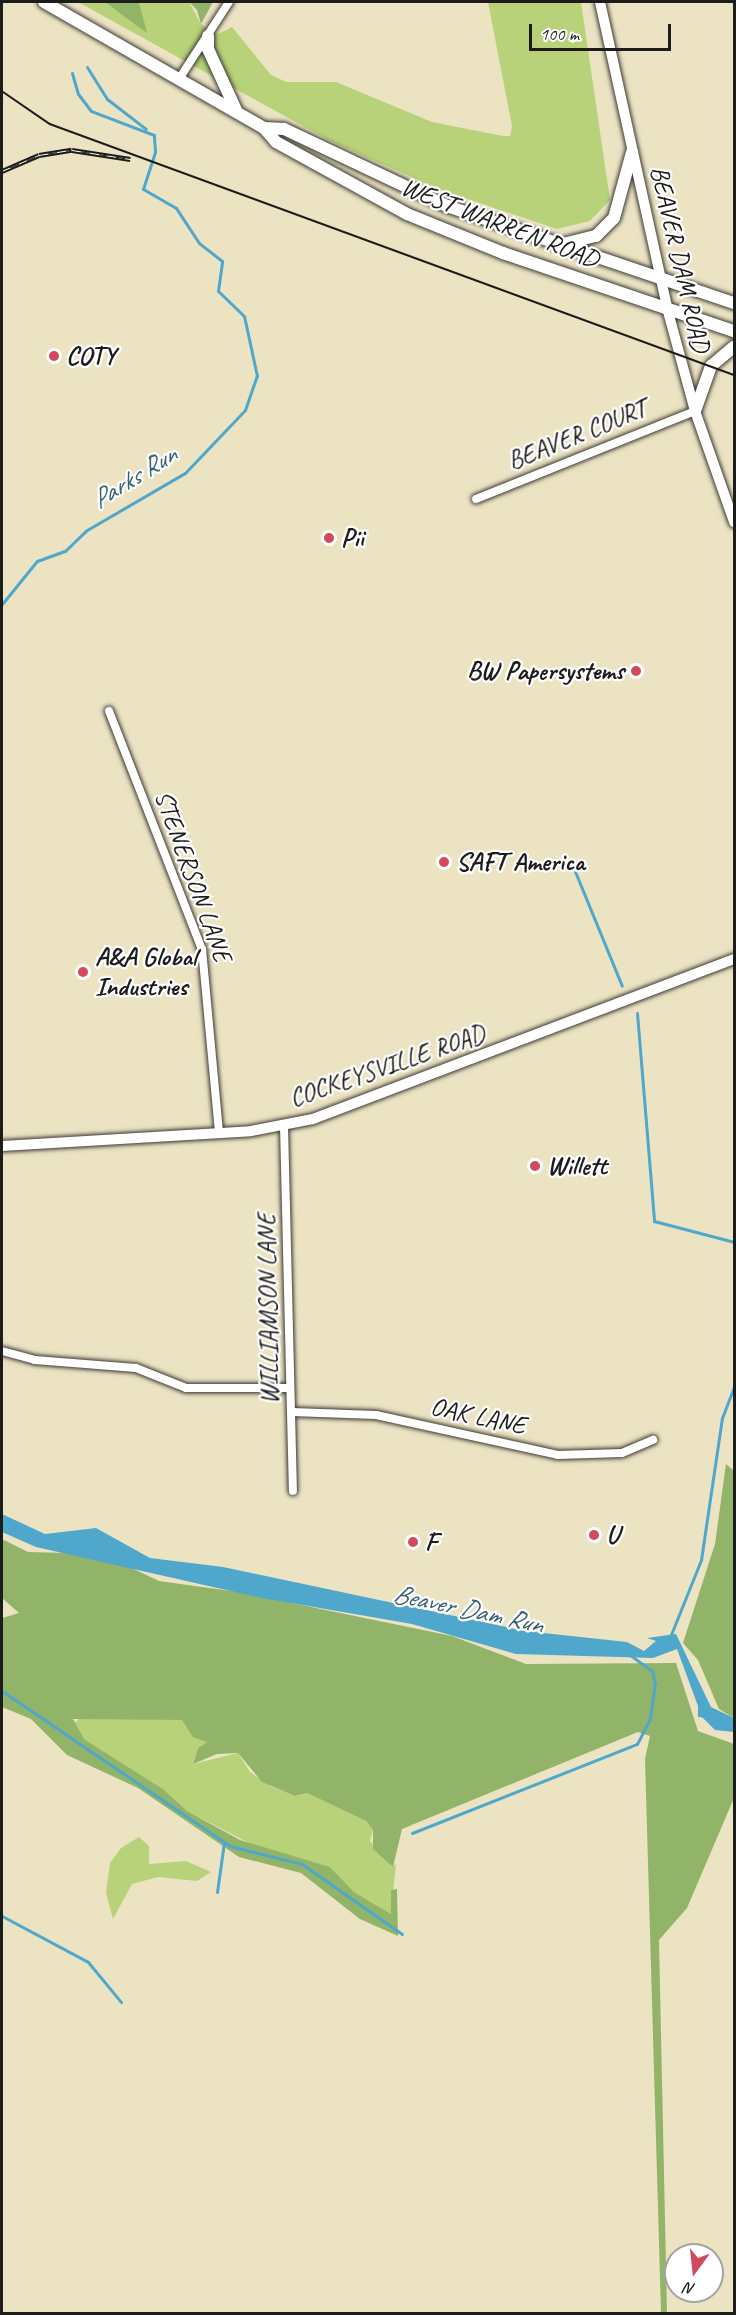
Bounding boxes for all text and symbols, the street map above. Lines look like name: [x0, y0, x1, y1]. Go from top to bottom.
scale bar: [532, 12, 674, 50]
text: 100 m: [540, 23, 579, 45]
street label: BEAVER DAM ROAD: [643, 162, 717, 356]
street label: WEST WARREN ROAD: [397, 171, 603, 275]
place label: COTY: [66, 340, 116, 372]
marker: COTY: [47, 349, 61, 363]
street label: BEAVER COURT: [503, 393, 651, 477]
water label: Parks Run: [85, 438, 183, 516]
place label: Pii: [341, 522, 364, 554]
marker: Pii: [322, 531, 336, 545]
place label: BW Papersystems: [467, 655, 624, 687]
marker: BW Papersystems: [629, 664, 643, 678]
street label: STENERSON LANE: [148, 786, 238, 966]
place label: SAFT America: [456, 846, 585, 878]
marker: SAFT America: [437, 855, 451, 869]
place label: A&A Global Industries: [95, 941, 197, 1002]
marker: A&A Global Industries: [76, 965, 90, 979]
street label: COCKEYSVILLE ROAD: [284, 1018, 490, 1114]
place label: Willett: [547, 1150, 607, 1182]
marker: Willett: [528, 1159, 542, 1173]
street label: WILLIAMSON LANE: [251, 1213, 285, 1405]
street label: OAK LANE: [427, 1391, 529, 1441]
place label: U: [606, 1519, 619, 1551]
place label: F: [425, 1526, 437, 1558]
marker: U: [587, 1528, 601, 1542]
marker: F: [406, 1535, 420, 1549]
water label: Beaver Dam Run: [390, 1577, 546, 1641]
north arrow: [664, 2243, 724, 2303]
text: N: [682, 2278, 697, 2299]

